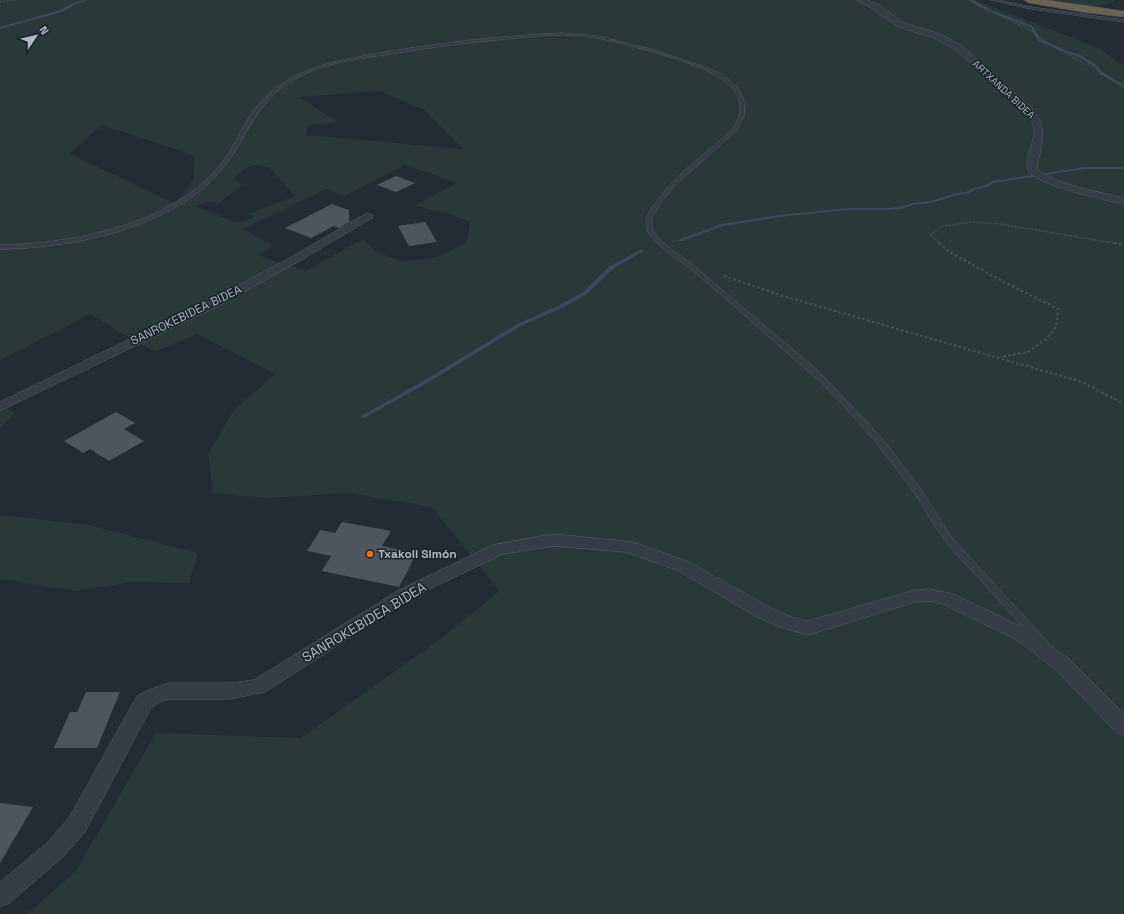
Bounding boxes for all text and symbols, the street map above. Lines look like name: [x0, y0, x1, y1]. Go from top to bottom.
north arrow: [16, 16, 56, 56]
text: N: [36, 23, 52, 37]
street label: ARTXANDA BIDEA: [970, 57, 1038, 122]
street label: SANROKEBIDEA BIDEA: [128, 281, 245, 349]
place label: Txakoli Simón: [378, 546, 457, 562]
marker: Txakoli Simón: [365, 549, 375, 559]
street label: SANROKEBIDEA BIDEA: [299, 578, 430, 666]

